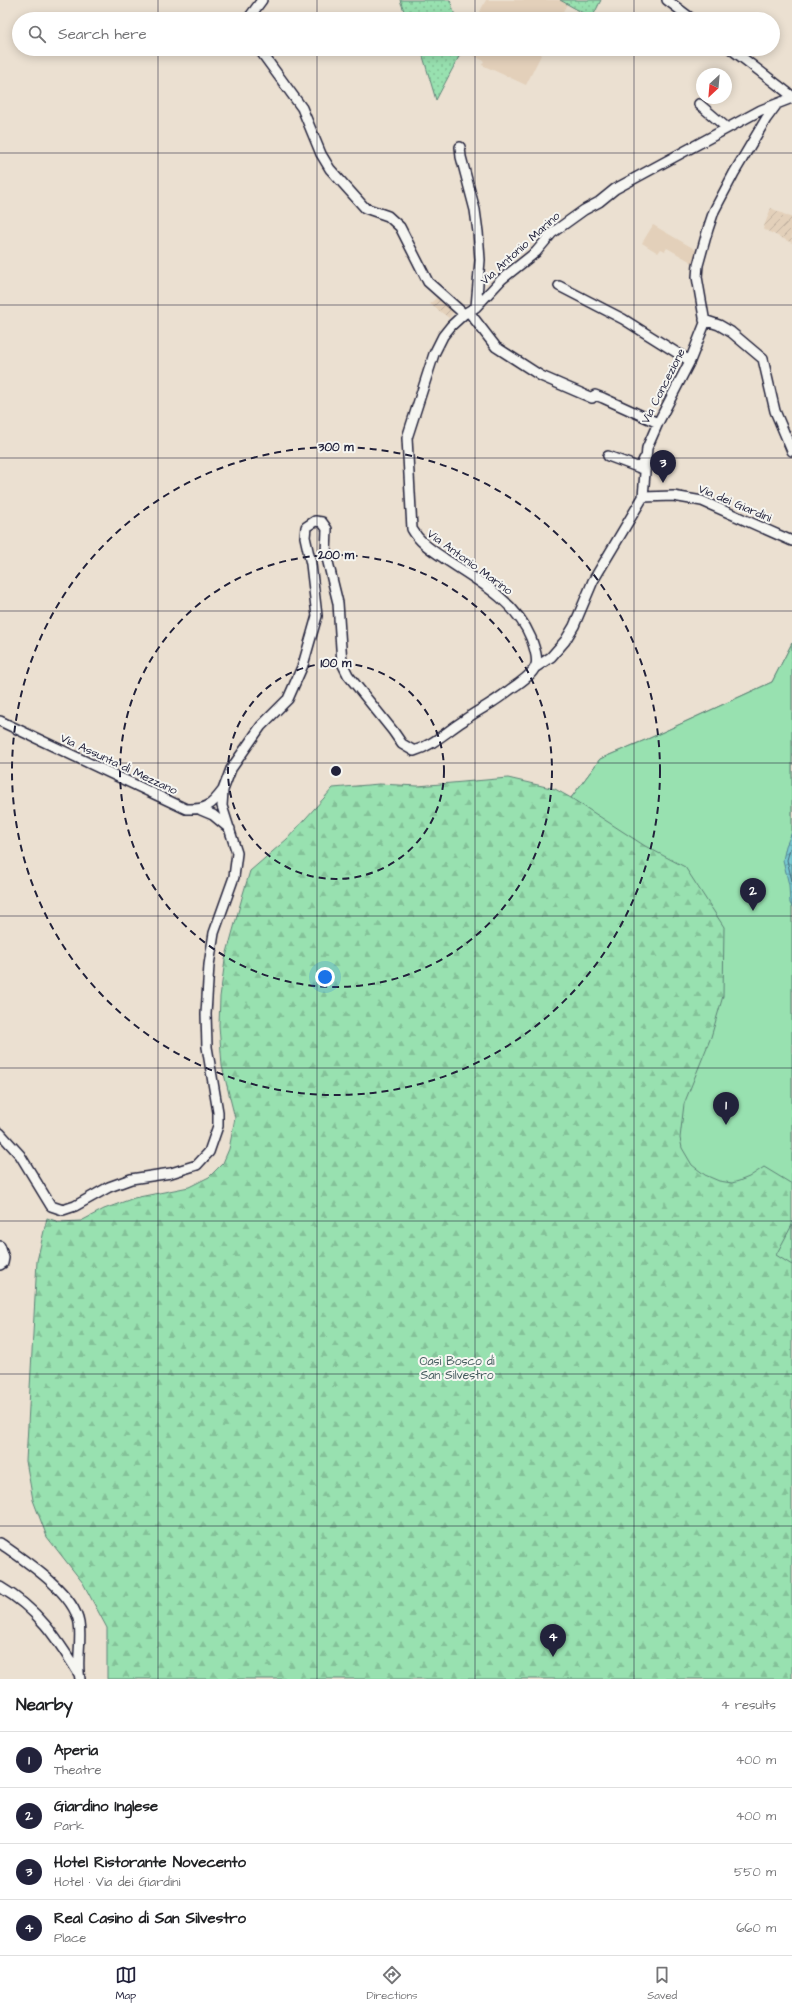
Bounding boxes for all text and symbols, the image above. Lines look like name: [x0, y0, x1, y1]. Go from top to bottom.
search box: [12, 12, 780, 56]
icon: search: [26, 23, 48, 45]
text: Search here: [58, 24, 147, 45]
north arrow: [696, 68, 732, 104]
street label: Via Antonio Marino: [477, 208, 564, 289]
street label: Via Concezione: [637, 345, 690, 427]
text: 300 m: [317, 439, 354, 456]
pin: 3: [650, 450, 676, 483]
street label: Via dei Giardini: [696, 480, 774, 527]
street label: Via Antonio Marino: [423, 526, 516, 599]
text: 200 m: [317, 547, 355, 564]
text: 100 m: [321, 655, 352, 672]
street label: Via Assunta di Mezzano: [57, 730, 181, 799]
centre of rings: [329, 764, 343, 778]
pin: 2: [740, 878, 766, 911]
your location: [315, 967, 335, 987]
pin: 1: [713, 1092, 739, 1125]
park label: Oasi Bosco di San Silvestro: [419, 1353, 495, 1384]
pin: 4: [540, 1624, 566, 1657]
text: Nearby: [16, 1693, 73, 1717]
text: 4 results: [721, 1696, 776, 1714]
text: Aperia: [54, 1740, 98, 1761]
text: 1: [28, 1751, 30, 1769]
text: 400 m: [735, 1751, 776, 1769]
text: Theatre: [54, 1761, 102, 1779]
text: Giardino Inglese: [54, 1796, 158, 1817]
text: 2: [25, 1807, 33, 1825]
text: 400 m: [735, 1807, 776, 1825]
text: Park: [54, 1817, 84, 1835]
text: Hotel Ristorante Novecento: [54, 1852, 246, 1873]
text: 3: [26, 1863, 32, 1881]
text: 550 m: [734, 1863, 776, 1881]
text: Hotel · Via dei Giardini: [54, 1873, 180, 1891]
text: Real Casino di San Silvestro: [54, 1908, 246, 1929]
text: 4: [25, 1919, 33, 1937]
text: 660 m: [736, 1919, 776, 1937]
text: Place: [54, 1929, 86, 1947]
tab: Map: [115, 1964, 137, 2003]
tab: Directions: [366, 1964, 418, 2003]
tab: Saved: [647, 1964, 677, 2003]

